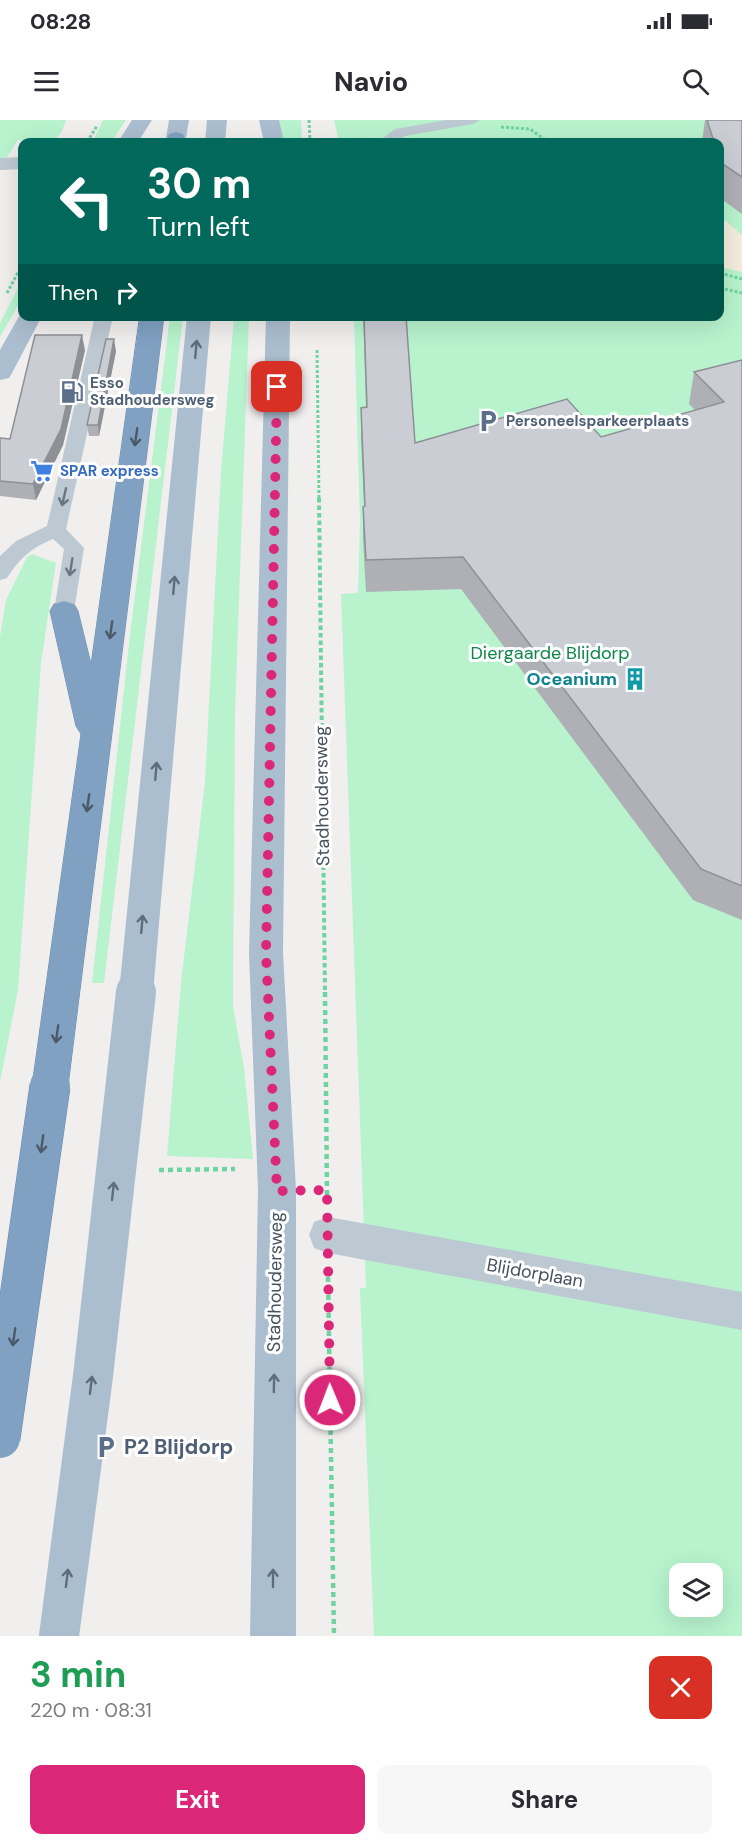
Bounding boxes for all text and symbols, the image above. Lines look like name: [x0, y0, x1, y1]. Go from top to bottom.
text: 08:28: [30, 7, 91, 36]
text: Navio: [334, 64, 408, 99]
icon: menu: [30, 65, 63, 98]
icon: search: [679, 65, 712, 98]
text: 30 m: [147, 156, 251, 211]
icon: left: [48, 162, 126, 240]
text: Turn left: [147, 209, 250, 244]
icon: right: [110, 276, 143, 309]
text: Then: [48, 278, 98, 307]
one-way arrow: [191, 339, 202, 359]
pin: [251, 361, 302, 412]
icon: arrive: [260, 370, 293, 403]
place label: Esso Stadhoudersweg: [90, 373, 214, 410]
fuel station icon: Esso Stadhoudersweg: [59, 379, 85, 405]
parking icon: Personeelsparkeerplaats: [475, 408, 501, 434]
place label: Personeelsparkeerplaats: [506, 411, 689, 431]
one-way arrow: [131, 427, 142, 446]
supermarket icon: SPAR express: [29, 458, 55, 484]
place label: SPAR express: [60, 461, 159, 481]
one-way arrow: [57, 487, 69, 506]
one-way arrow: [65, 557, 76, 576]
one-way arrow: [169, 575, 180, 595]
one-way arrow: [105, 620, 116, 640]
park label: Diergaarde Blijdorp: [470, 641, 630, 665]
building icon: Oceanium: [622, 666, 648, 692]
place label: Oceanium: [527, 667, 617, 691]
street label: Stadhoudersweg: [309, 726, 335, 866]
one-way arrow: [151, 762, 162, 782]
one-way arrow: [82, 792, 93, 812]
one-way arrow: [137, 914, 148, 934]
one-way arrow: [51, 1024, 62, 1044]
one-way arrow: [36, 1134, 47, 1153]
one-way arrow: [108, 1181, 119, 1201]
street label: Stadhoudersweg: [262, 1212, 288, 1352]
street label: Blijdorplaan: [485, 1253, 585, 1293]
one-way arrow: [9, 1327, 20, 1346]
position arrow: [298, 1368, 362, 1432]
one-way arrow: [268, 1373, 279, 1393]
one-way arrow: [86, 1375, 97, 1395]
place label: P2 Blijdorp: [124, 1433, 233, 1461]
parking icon: P2 Blijdorp: [93, 1434, 119, 1460]
map controls: [669, 1563, 723, 1617]
button: layers: [669, 1563, 723, 1617]
one-way arrow: [267, 1568, 279, 1588]
one-way arrow: [61, 1569, 72, 1588]
text: 3 min: [30, 1651, 126, 1698]
button: close: [649, 1656, 712, 1719]
text: 220 m · 08:31: [30, 1697, 152, 1723]
button: Exit: [30, 1765, 365, 1834]
button: Share: [377, 1765, 712, 1834]

